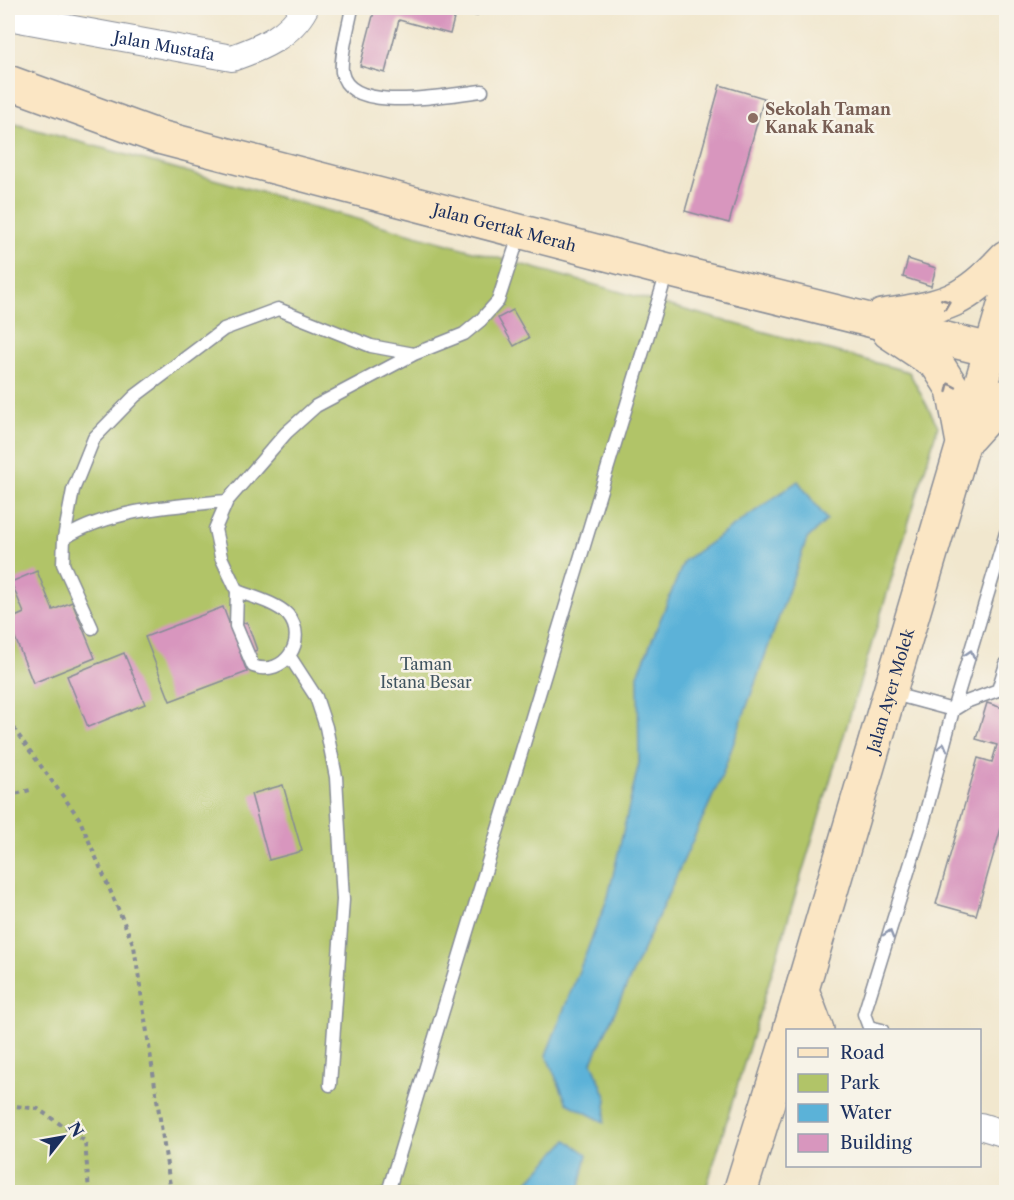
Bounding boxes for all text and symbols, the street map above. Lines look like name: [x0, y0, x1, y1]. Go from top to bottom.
street label: Jalan Mustafa: [109, 26, 217, 65]
place label: Sekolah Taman Kanak Kanak: [765, 99, 891, 137]
marker: Sekolah Taman Kanak Kanak: [746, 111, 760, 125]
street label: Jalan Gertak Merah: [428, 198, 578, 256]
one-way arrow: [940, 298, 951, 311]
one-way arrow: [945, 382, 957, 393]
street label: Jalan Ayer Molek: [862, 625, 918, 758]
one-way arrow: [963, 649, 975, 660]
park label: Taman Istana Besar: [380, 654, 472, 692]
one-way arrow: [936, 742, 949, 752]
one-way arrow: [882, 929, 894, 940]
legend: [786, 1029, 981, 1167]
text: Road: [840, 1042, 885, 1064]
text: Park: [840, 1072, 881, 1094]
text: Water: [839, 1102, 892, 1124]
north arrow: [33, 1107, 93, 1167]
text: N: [64, 1118, 88, 1140]
text: Building: [840, 1132, 912, 1154]

